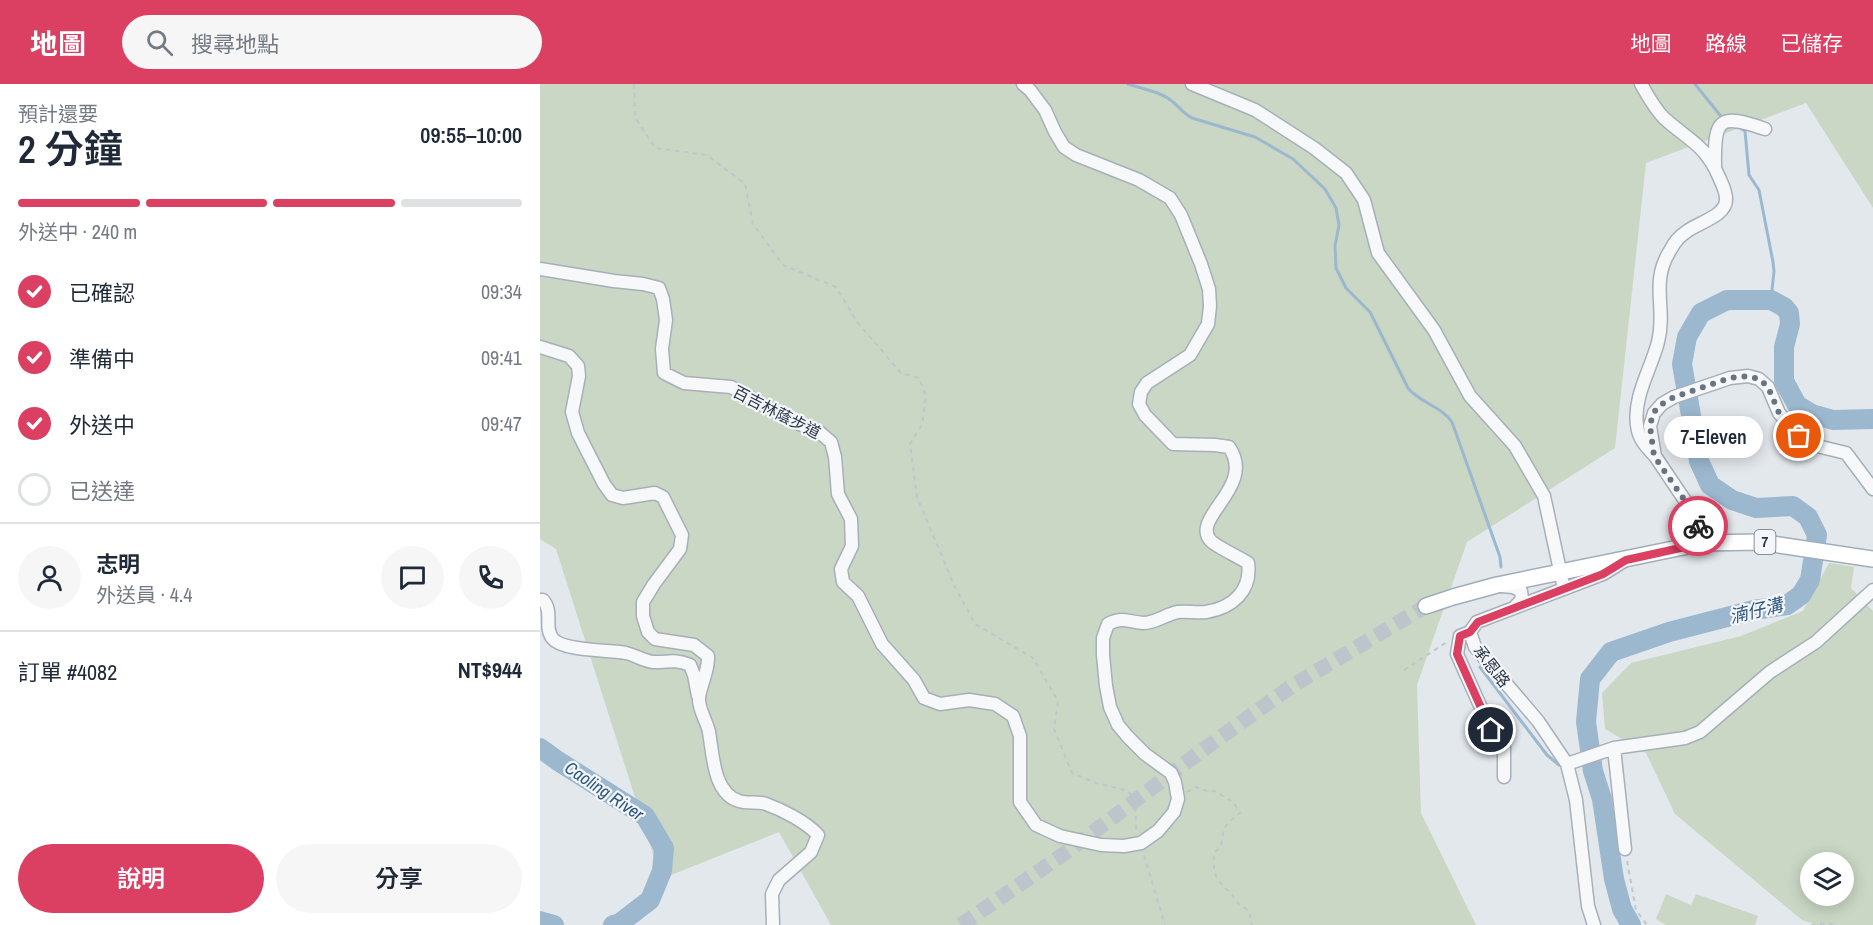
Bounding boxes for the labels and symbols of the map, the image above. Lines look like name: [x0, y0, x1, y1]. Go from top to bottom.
street label: 百吉林蔭步道: [729, 380, 825, 444]
pin: [1773, 410, 1824, 461]
callout: 7-Eleven: [1664, 415, 1763, 457]
courier: [1668, 496, 1728, 556]
road number: 7: [1754, 530, 1776, 554]
water label: 湳仔溝: [1727, 591, 1788, 629]
street label: 承恩路: [1469, 640, 1515, 692]
pin: [1465, 704, 1516, 755]
water label: Caoling River: [560, 755, 650, 827]

